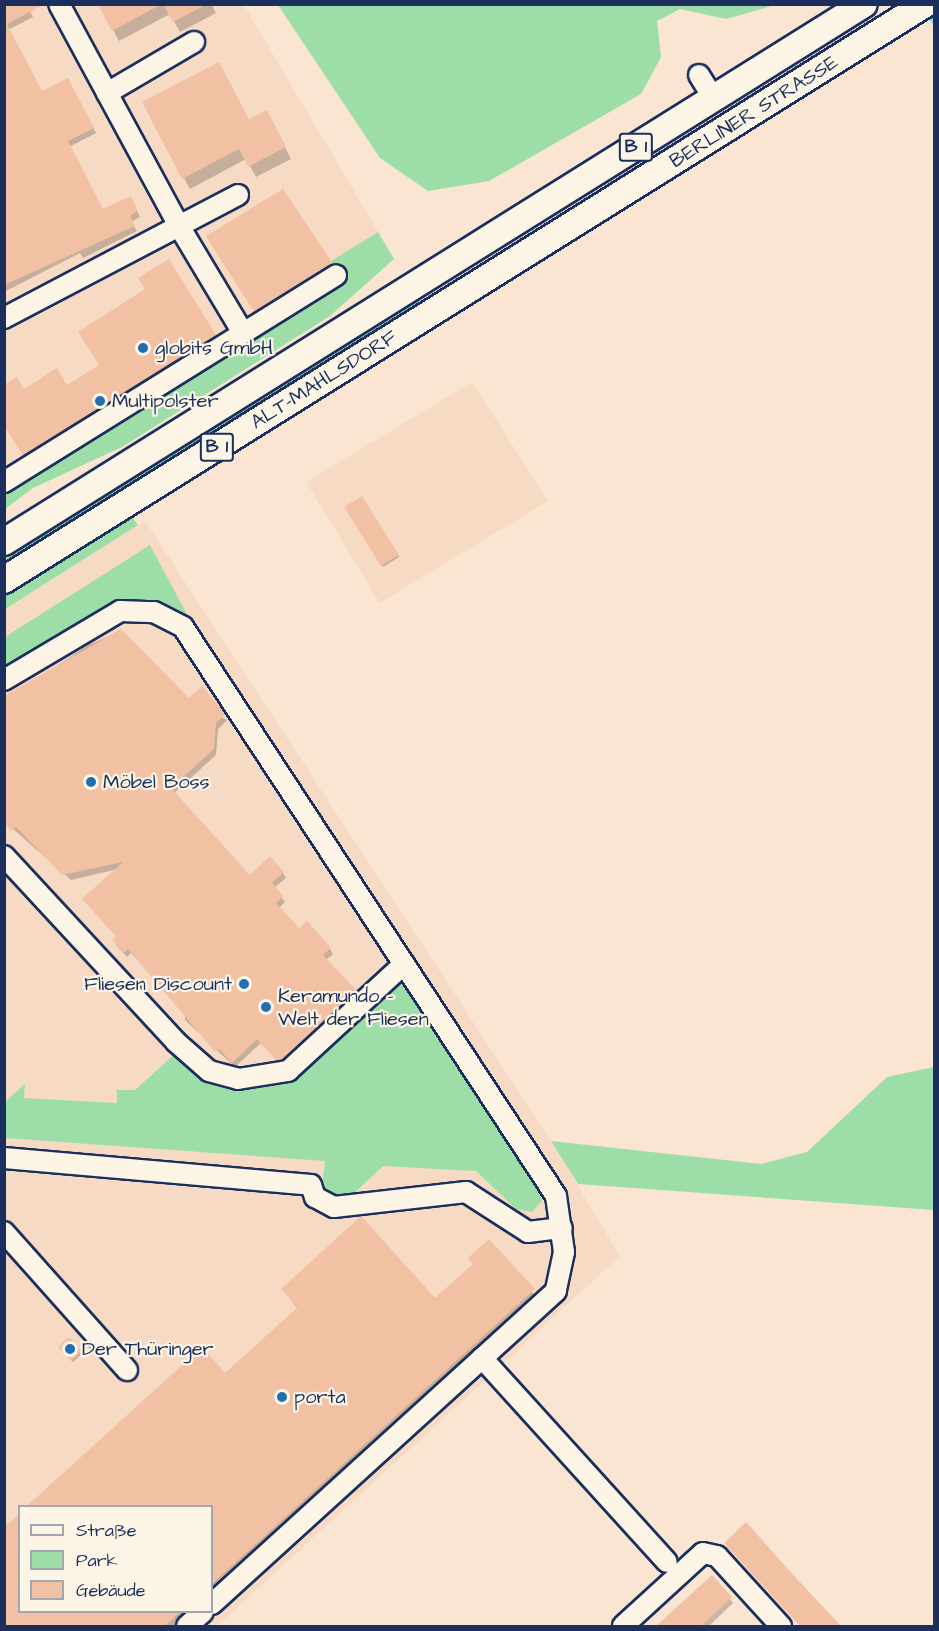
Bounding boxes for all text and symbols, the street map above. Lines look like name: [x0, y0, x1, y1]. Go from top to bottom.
street label: BERLINER STRASSE: [665, 50, 843, 174]
road number: B 1: [618, 132, 654, 162]
street label: ALT-MAHLSDORF: [246, 325, 402, 435]
place label: globits GmbH: [155, 336, 273, 360]
marker: globits GmbH: [136, 341, 150, 355]
place label: Multipolster: [112, 389, 218, 413]
marker: Multipolster: [93, 394, 107, 408]
road number: B 1: [199, 432, 235, 462]
place label: Möbel Boss: [103, 770, 210, 794]
marker: Möbel Boss: [84, 775, 98, 789]
place label: Fliesen Discount: [84, 972, 232, 996]
marker: Fliesen Discount: [237, 977, 251, 991]
place label: Keramundo - Welt der Fliesen: [278, 984, 429, 1031]
marker: Keramundo - Welt der Fliesen: [259, 1000, 273, 1014]
place label: Der Thüringer: [82, 1337, 214, 1361]
marker: Der Thüringer: [63, 1342, 77, 1356]
place label: porta: [294, 1385, 346, 1409]
marker: porta: [275, 1390, 289, 1404]
legend: [18, 1505, 213, 1613]
text: Straße: [76, 1518, 136, 1543]
text: Park: [76, 1548, 118, 1573]
text: Gebäude: [76, 1578, 146, 1603]

